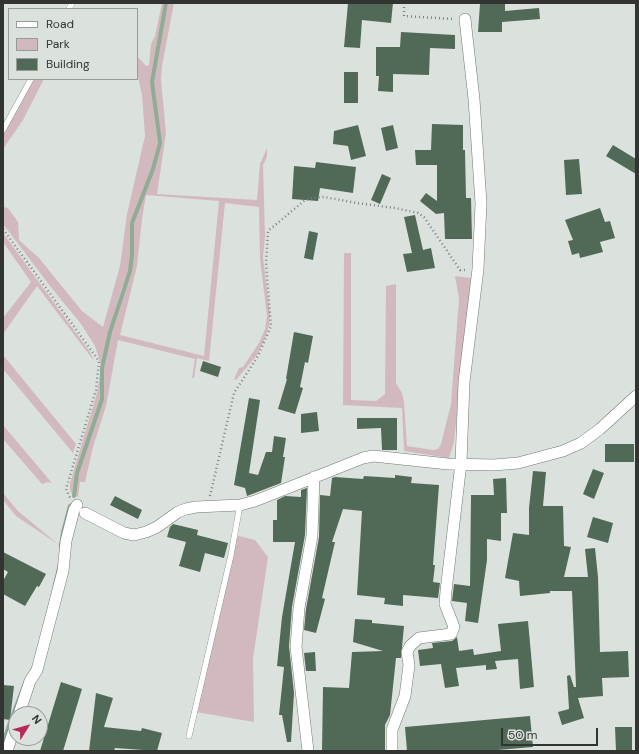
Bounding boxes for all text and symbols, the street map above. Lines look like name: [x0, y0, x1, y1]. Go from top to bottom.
legend: [8, 8, 138, 80]
text: Road: [46, 16, 74, 32]
text: Park: [46, 36, 70, 52]
text: Building: [46, 56, 90, 72]
north arrow: [8, 706, 48, 746]
text: N: [29, 712, 45, 727]
scale bar: [503, 720, 600, 746]
text: 50 m: [508, 727, 537, 743]

